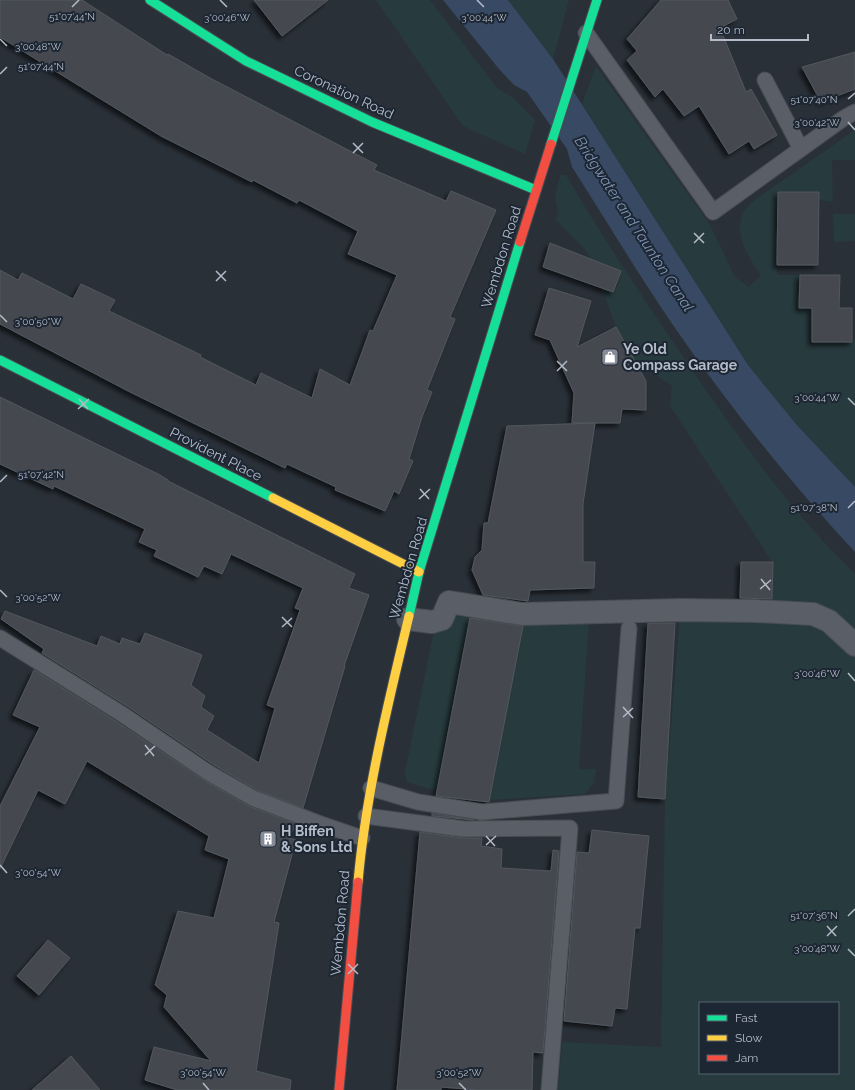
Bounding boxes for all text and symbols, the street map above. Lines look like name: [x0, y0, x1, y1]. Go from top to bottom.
text: 51°07'44"N: [49, 11, 95, 22]
text: 3°00'46"W: [204, 12, 250, 23]
text: 3°00'44"W: [461, 12, 507, 23]
scale bar: [711, 16, 808, 42]
text: 20 m: [717, 23, 745, 37]
text: 3°00'48"W: [15, 41, 61, 52]
text: 51°07'44"N: [18, 61, 64, 72]
street label: Coronation Road: [292, 62, 396, 122]
text: 51°07'40"N: [791, 94, 837, 105]
text: 3°00'42"W: [794, 117, 840, 128]
water label: Bridgwater and Taunton Canal: [571, 133, 698, 315]
street label: Wembdon Road: [478, 204, 524, 310]
text: 3°00'50"W: [15, 316, 62, 327]
place label: Ye Old Compass Garage: [623, 341, 738, 373]
shop icon: Ye Old Compass Garage: [600, 347, 620, 367]
text: 3°00'44"W: [794, 392, 840, 403]
street label: Provident Place: [167, 424, 265, 484]
text: 51°07'42"N: [18, 469, 64, 480]
text: 51°07'38"N: [790, 502, 838, 513]
street label: Wembdon Road: [386, 515, 430, 621]
text: 3°00'52"W: [15, 592, 61, 603]
text: 3°00'46"W: [794, 668, 840, 679]
place label: H Biffen & Sons Ltd: [281, 823, 352, 855]
building icon: H Biffen & Sons Ltd: [258, 829, 278, 849]
text: 3°00'54"W: [15, 867, 61, 878]
street label: Wembdon Road: [327, 870, 353, 976]
text: 51°07'36"N: [790, 910, 838, 921]
text: 3°00'48"W: [794, 943, 840, 954]
legend: [699, 1002, 839, 1074]
text: Fast: [735, 1011, 758, 1025]
text: Slow: [735, 1031, 762, 1045]
text: Jam: [735, 1051, 758, 1065]
text: 3°00'54"W: [180, 1067, 226, 1078]
text: 3°00'52"W: [436, 1067, 482, 1078]

